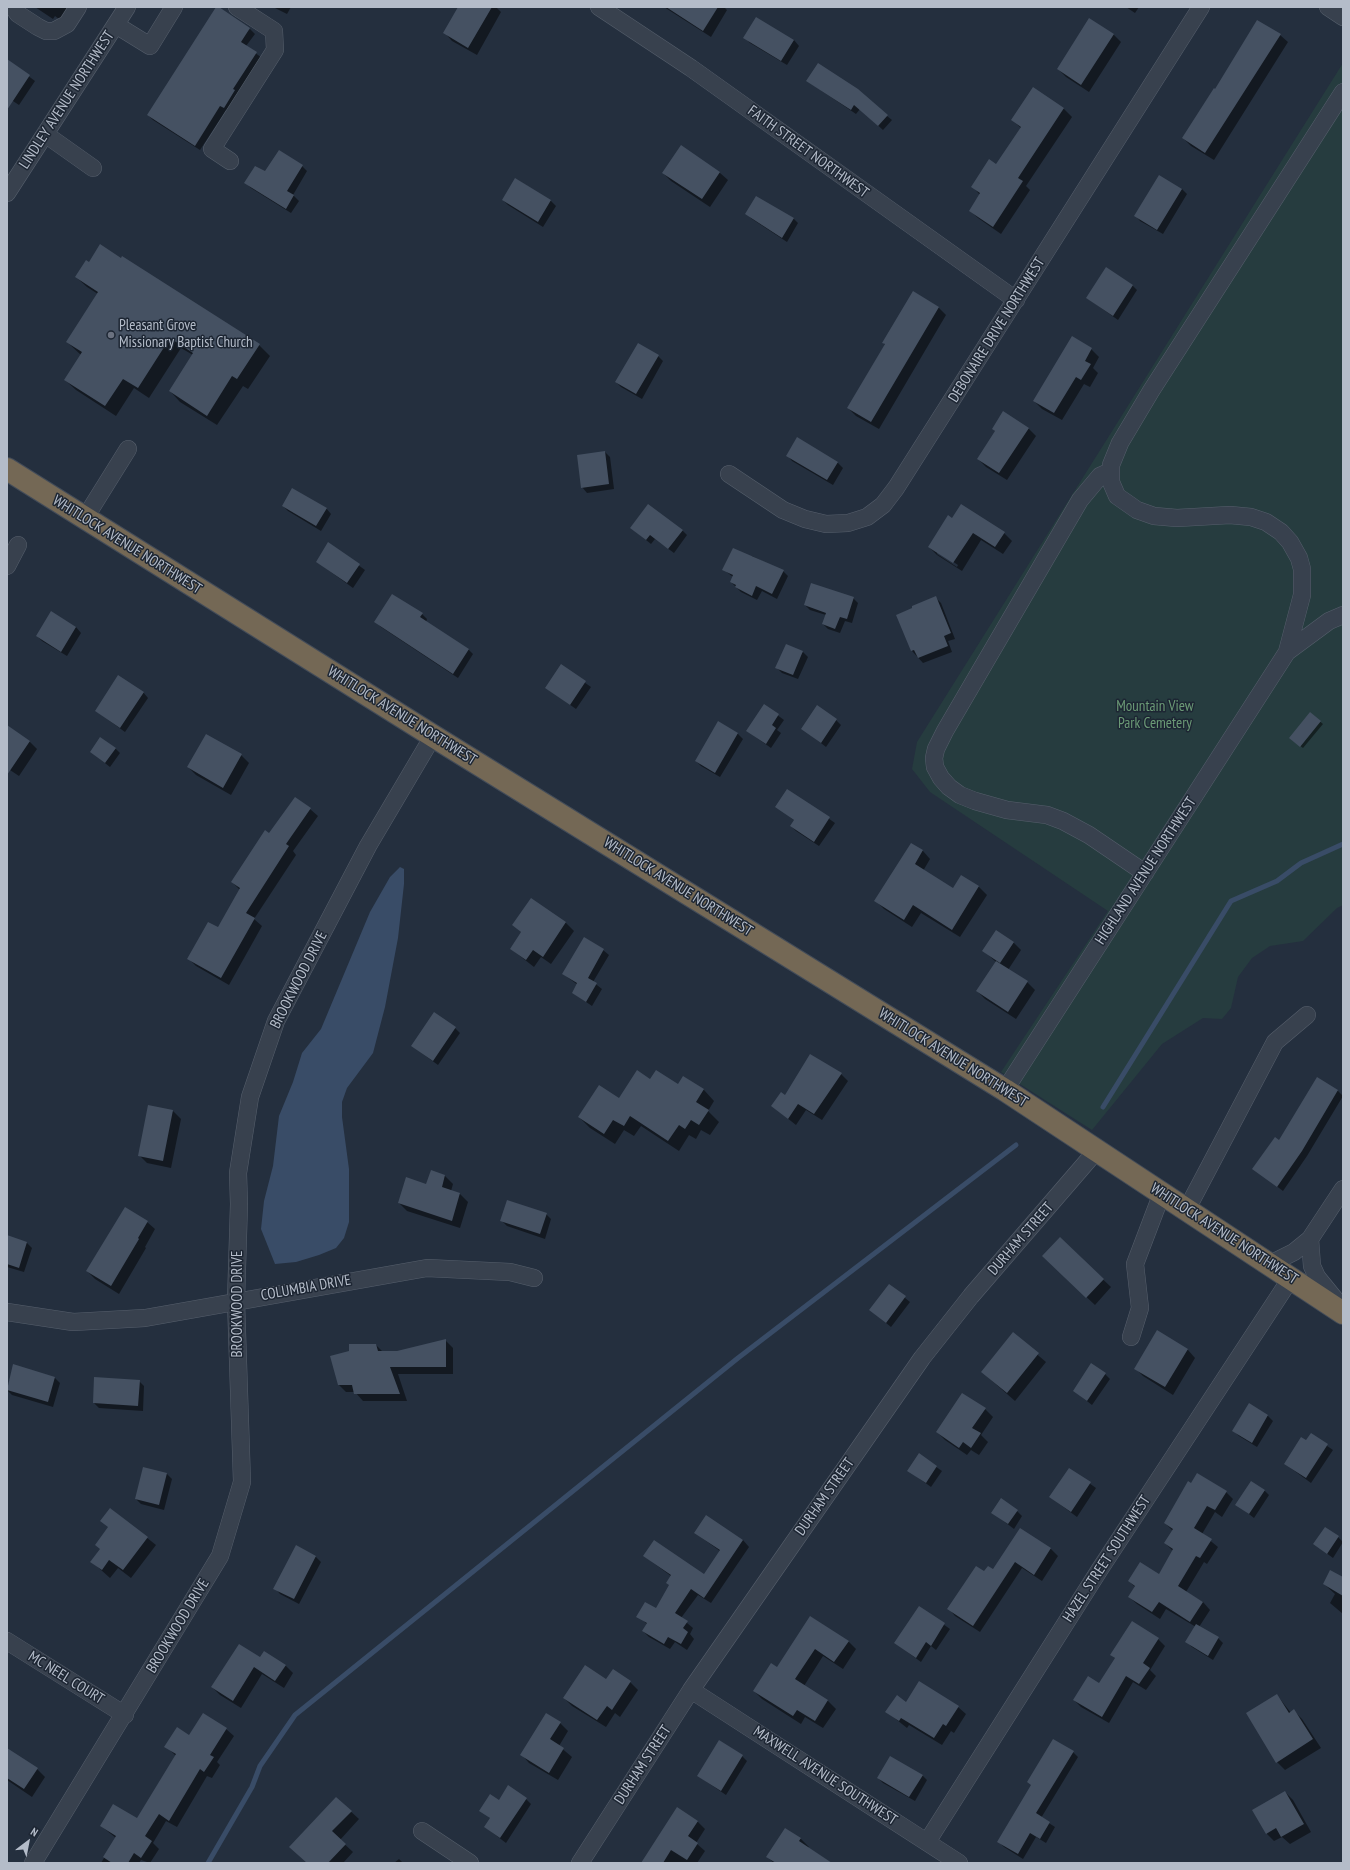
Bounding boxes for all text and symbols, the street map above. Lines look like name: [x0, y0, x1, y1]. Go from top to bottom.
street label: LINDLEY AVENUE NORTHWEST: [16, 28, 118, 172]
street label: FAITH STREET NORTHWEST: [744, 102, 872, 202]
street label: DEBONAIRE DRIVE NORTHWEST: [945, 254, 1049, 406]
place label: Pleasant Grove Missionary Baptist Church: [119, 317, 253, 352]
marker: Pleasant Grove Missionary Baptist Church: [106, 330, 116, 340]
street label: WHITLOCK AVENUE NORTHWEST: [49, 492, 205, 598]
street label: WHITLOCK AVENUE NORTHWEST: [324, 663, 480, 769]
park label: Mountain View Park Cemetery: [1116, 698, 1194, 733]
street label: HIGHLAND AVENUE NORTHWEST: [1092, 794, 1200, 948]
street label: WHITLOCK AVENUE NORTHWEST: [600, 834, 756, 940]
street label: BROOKWOOD DRIVE: [267, 928, 331, 1032]
street label: WHITLOCK AVENUE NORTHWEST: [875, 1005, 1031, 1111]
street label: WHITLOCK AVENUE NORTHWEST: [1147, 1180, 1301, 1288]
street label: DURHAM STREET: [984, 1199, 1058, 1279]
street label: BROOKWOOD DRIVE: [229, 1251, 247, 1357]
street label: COLUMBIA DRIVE: [260, 1271, 352, 1305]
street label: DURHAM STREET: [792, 1455, 858, 1539]
street label: HAZEL STREET SOUTHWEST: [1059, 1492, 1155, 1626]
street label: BROOKWOOD DRIVE: [143, 1576, 213, 1676]
street label: MC NEEL COURT: [25, 1648, 107, 1708]
street label: DURHAM STREET: [611, 1722, 675, 1808]
street label: MAXWELL AVENUE SOUTHWEST: [750, 1723, 900, 1829]
north arrow: [8, 1822, 48, 1862]
text: N: [28, 1824, 41, 1839]

